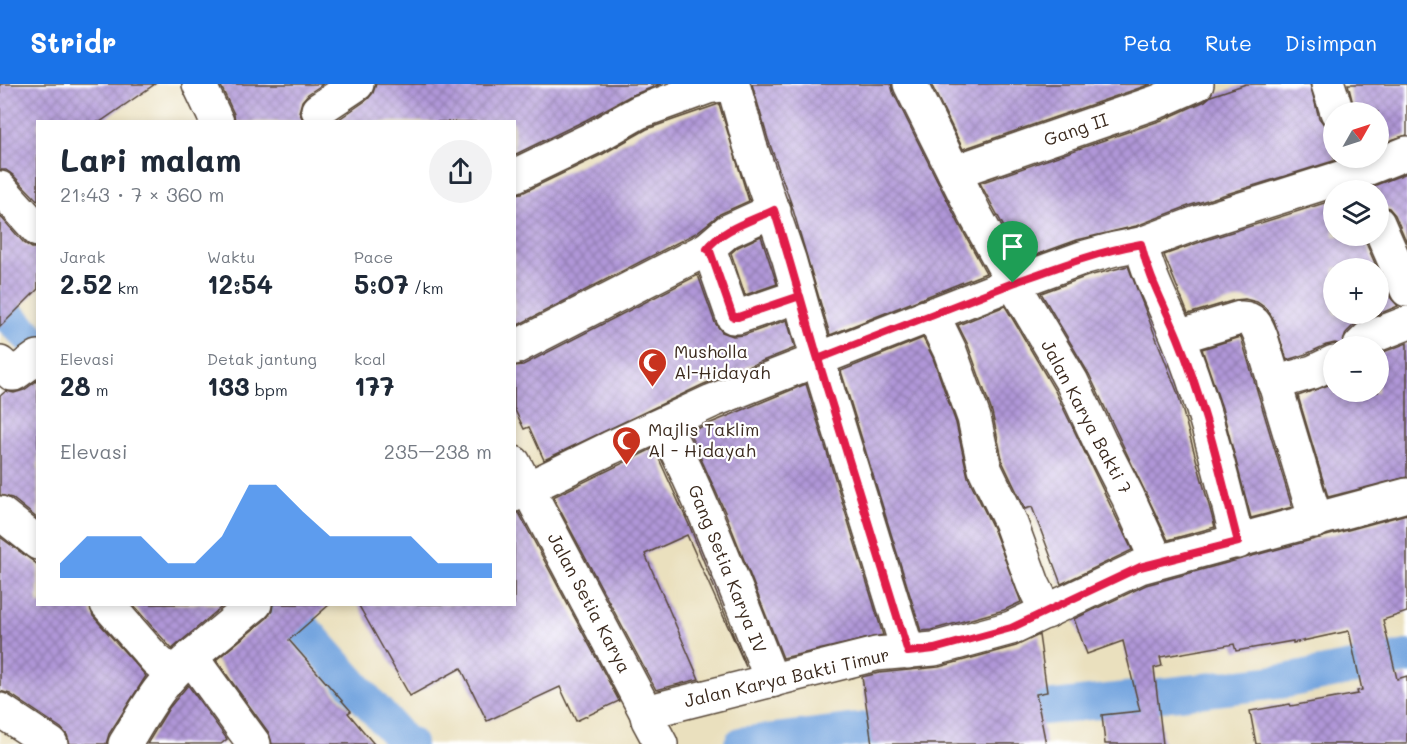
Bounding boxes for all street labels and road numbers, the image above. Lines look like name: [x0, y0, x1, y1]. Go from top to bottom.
street label: Gang II: [1040, 107, 1111, 151]
street label: Jalan Karya Bakti 7: [1036, 335, 1138, 498]
street label: Gang Setia Karya IV: [683, 481, 773, 656]
street label: Jalan Setia Karya: [543, 528, 637, 677]
street label: Jalan Karya Bakti Timur: [682, 642, 892, 712]

